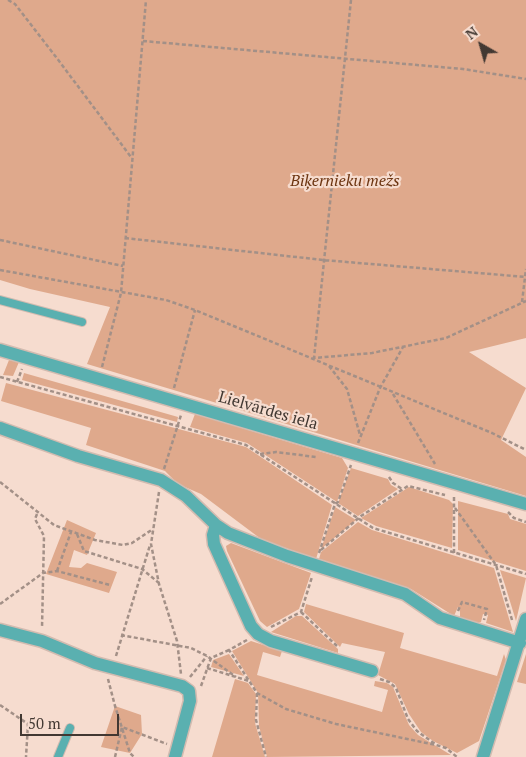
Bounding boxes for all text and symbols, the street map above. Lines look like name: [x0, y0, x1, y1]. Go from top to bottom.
north arrow: [456, 20, 506, 70]
text: N: [461, 22, 481, 44]
park label: Biķernieku mežs: [290, 171, 400, 191]
street label: Lielvārdes iela: [216, 388, 320, 434]
scale bar: [22, 704, 121, 736]
text: 50 m: [28, 713, 61, 733]

